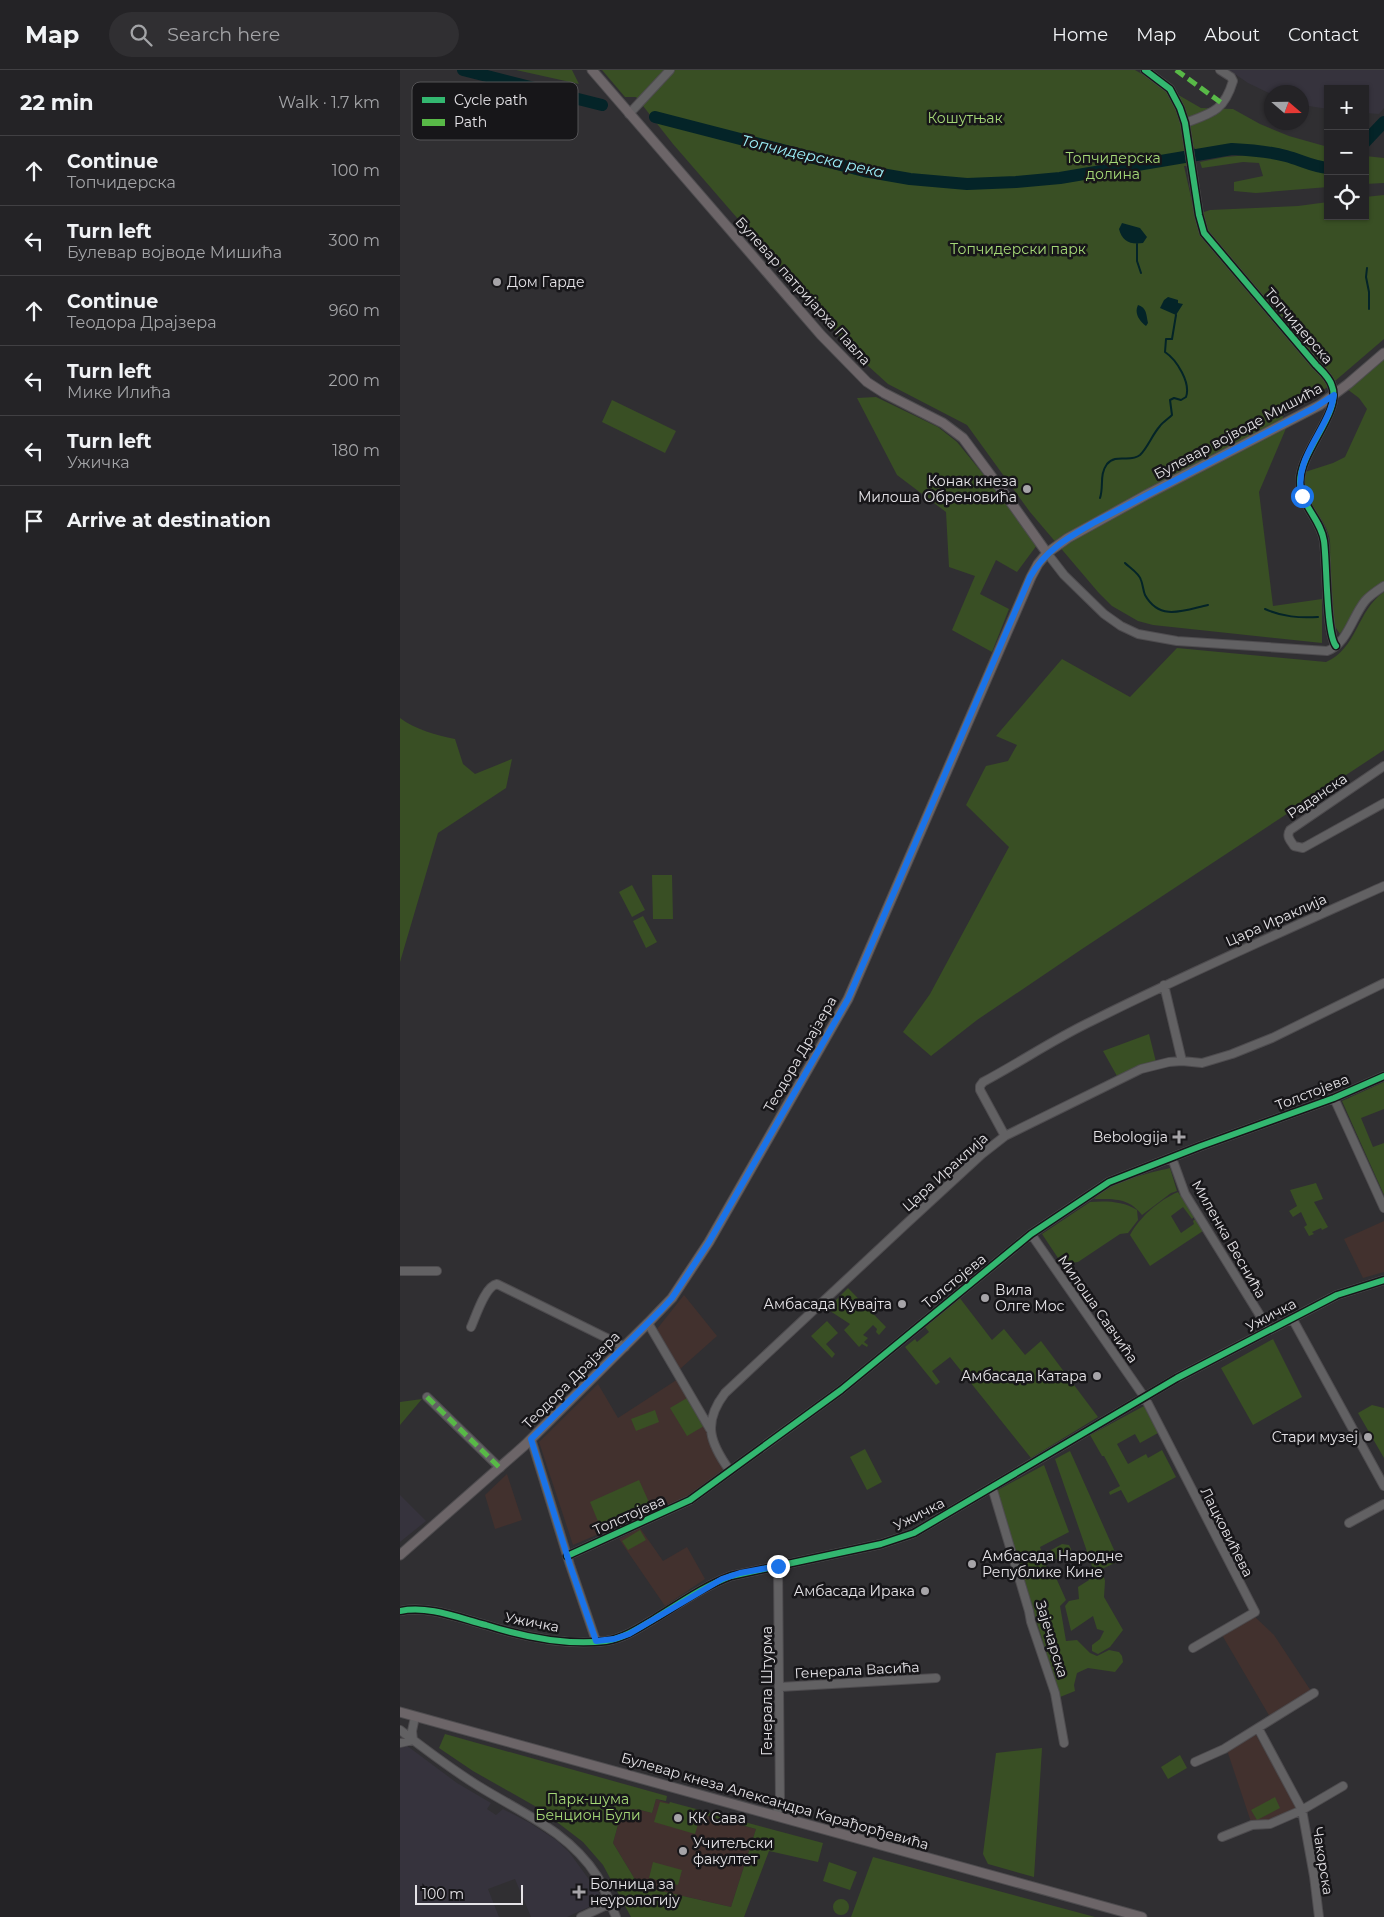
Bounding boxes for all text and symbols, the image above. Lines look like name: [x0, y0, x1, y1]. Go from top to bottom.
search box: [109, 12, 459, 57]
text: Map: [25, 20, 79, 49]
icon: search: [127, 21, 155, 49]
text: Search here: [167, 23, 280, 46]
text: Home: [1052, 24, 1108, 46]
text: Map: [1136, 24, 1176, 46]
text: About: [1204, 24, 1260, 46]
text: Contact: [1288, 24, 1359, 46]
legend: [412, 82, 578, 140]
north arrow: [1264, 85, 1309, 130]
map controls: [1324, 85, 1369, 220]
button: +: [1324, 85, 1369, 130]
text: 22 min: [20, 90, 94, 115]
text: Cycle path: [454, 91, 528, 109]
text: Walk · 1.7 km: [278, 93, 380, 112]
park label: Кошутњак: [927, 109, 1003, 127]
text: Path: [454, 113, 487, 131]
water label: Топчидерска река: [740, 130, 886, 182]
button: −: [1324, 130, 1369, 175]
park label: Топчидерска долина: [1065, 149, 1161, 183]
text: Continue: [67, 150, 158, 173]
icon: ahead: [20, 157, 48, 185]
text: 100 m: [332, 161, 380, 180]
text: Топчидерска: [67, 173, 176, 192]
button: locate: [1324, 175, 1369, 220]
street label: Булевар патријарха Павла: [731, 213, 875, 369]
text: Turn left: [67, 220, 152, 243]
icon: left: [20, 227, 48, 255]
text: 300 m: [329, 231, 380, 250]
park label: Топчидерски парк: [950, 240, 1086, 258]
text: Булевар војводе Мишића: [67, 243, 282, 262]
place label: Дом Гарде: [507, 273, 585, 291]
marker: Дом Гарде: [491, 276, 503, 288]
street label: Топчидерска: [1261, 284, 1337, 368]
text: Continue: [67, 290, 158, 313]
icon: ahead: [20, 297, 48, 325]
text: 960 m: [329, 301, 380, 320]
text: Теодора Драјзера: [67, 313, 217, 332]
text: Turn left: [67, 360, 152, 383]
icon: left: [20, 367, 48, 395]
text: 200 m: [329, 371, 380, 390]
street label: Булевар војводе Мишића: [1151, 379, 1325, 483]
text: Мике Илића: [67, 383, 171, 402]
text: Turn left: [67, 430, 152, 453]
icon: left: [20, 437, 48, 465]
text: 180 m: [332, 441, 380, 460]
text: Ужичка: [67, 453, 130, 472]
place label: Конак кнеза Милоша Обреновића: [858, 472, 1017, 506]
marker: Конак кнеза Милоша Обреновића: [1021, 483, 1033, 495]
route start: [1291, 485, 1314, 508]
icon: arrive: [20, 507, 48, 535]
text: Arrive at destination: [67, 509, 271, 532]
street label: Раданска: [1284, 769, 1350, 823]
street label: Цара Ираклија: [1223, 890, 1329, 950]
street label: Теодора Драјзера: [759, 993, 841, 1115]
street label: Толстојева: [1273, 1070, 1351, 1114]
place label: Bebologija: [1093, 1128, 1168, 1146]
street label: Цара Ираклија: [898, 1129, 992, 1215]
marker: Bebologija: [1172, 1130, 1186, 1144]
street label: Миленка Веснића: [1188, 1177, 1270, 1301]
street label: Толстојева: [918, 1250, 990, 1312]
street label: Милоша Савчића: [1054, 1251, 1142, 1367]
place label: Вила Олге Мос: [995, 1281, 1065, 1315]
marker: Вила Олге Мос: [979, 1292, 991, 1304]
street label: Ужичка: [1243, 1294, 1299, 1336]
place label: Амбасада Кувајта: [764, 1295, 892, 1313]
marker: Амбасада Кувајта: [896, 1298, 908, 1310]
street label: Теодора Драјзера: [518, 1327, 624, 1433]
place label: Амбасада Катара: [961, 1367, 1087, 1385]
marker: Амбасада Катара: [1091, 1370, 1103, 1382]
place label: Стари музеј: [1272, 1428, 1358, 1446]
marker: Стари музеј: [1362, 1431, 1374, 1443]
street label: Лацковићева: [1197, 1484, 1257, 1580]
street label: Толстојева: [590, 1491, 668, 1539]
street label: Ужичка: [891, 1494, 947, 1534]
place label: Амбасада Народне Републике Кине: [982, 1547, 1123, 1581]
route end: [767, 1555, 790, 1578]
marker: Амбасада Народне Републике Кине: [966, 1558, 978, 1570]
place label: Амбасада Ирака: [794, 1582, 915, 1600]
marker: Амбасада Ирака: [919, 1585, 931, 1597]
street label: Зајечарска: [1032, 1598, 1072, 1680]
street label: Ужичка: [503, 1608, 561, 1636]
street label: Генерала Штурма: [758, 1626, 776, 1756]
street label: Генерала Васића: [794, 1658, 920, 1682]
street label: Булевар кнеза Александра Карађорђевића: [619, 1748, 931, 1854]
park label: Парк-шума Бенцион Були: [535, 1790, 641, 1824]
place label: КК Сава: [688, 1809, 746, 1827]
marker: КК Сава: [672, 1812, 684, 1824]
street label: Чакорска: [1309, 1826, 1337, 1896]
place label: Учитељски факултет: [693, 1834, 773, 1868]
marker: Учитељски факултет: [677, 1845, 689, 1857]
place label: Болница за неурологију: [590, 1875, 680, 1909]
scale bar: [415, 1882, 522, 1905]
text: 100 m: [422, 1885, 464, 1903]
marker: Болница за неурологију: [572, 1885, 586, 1899]

